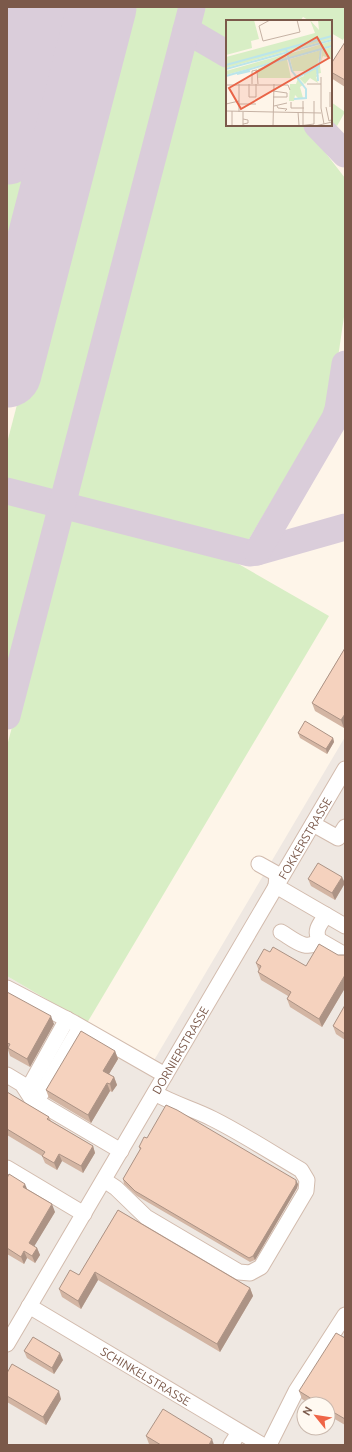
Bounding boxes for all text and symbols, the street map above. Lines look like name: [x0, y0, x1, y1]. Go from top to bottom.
inset map: [226, 20, 332, 126]
street label: FOKKERSTRASSE: [275, 795, 334, 881]
street label: DORNIERSTRASSE: [149, 1004, 211, 1096]
street label: SCHINKELSTRASSE: [99, 1344, 193, 1408]
north arrow: [296, 1396, 336, 1436]
text: N: [300, 1404, 315, 1418]

